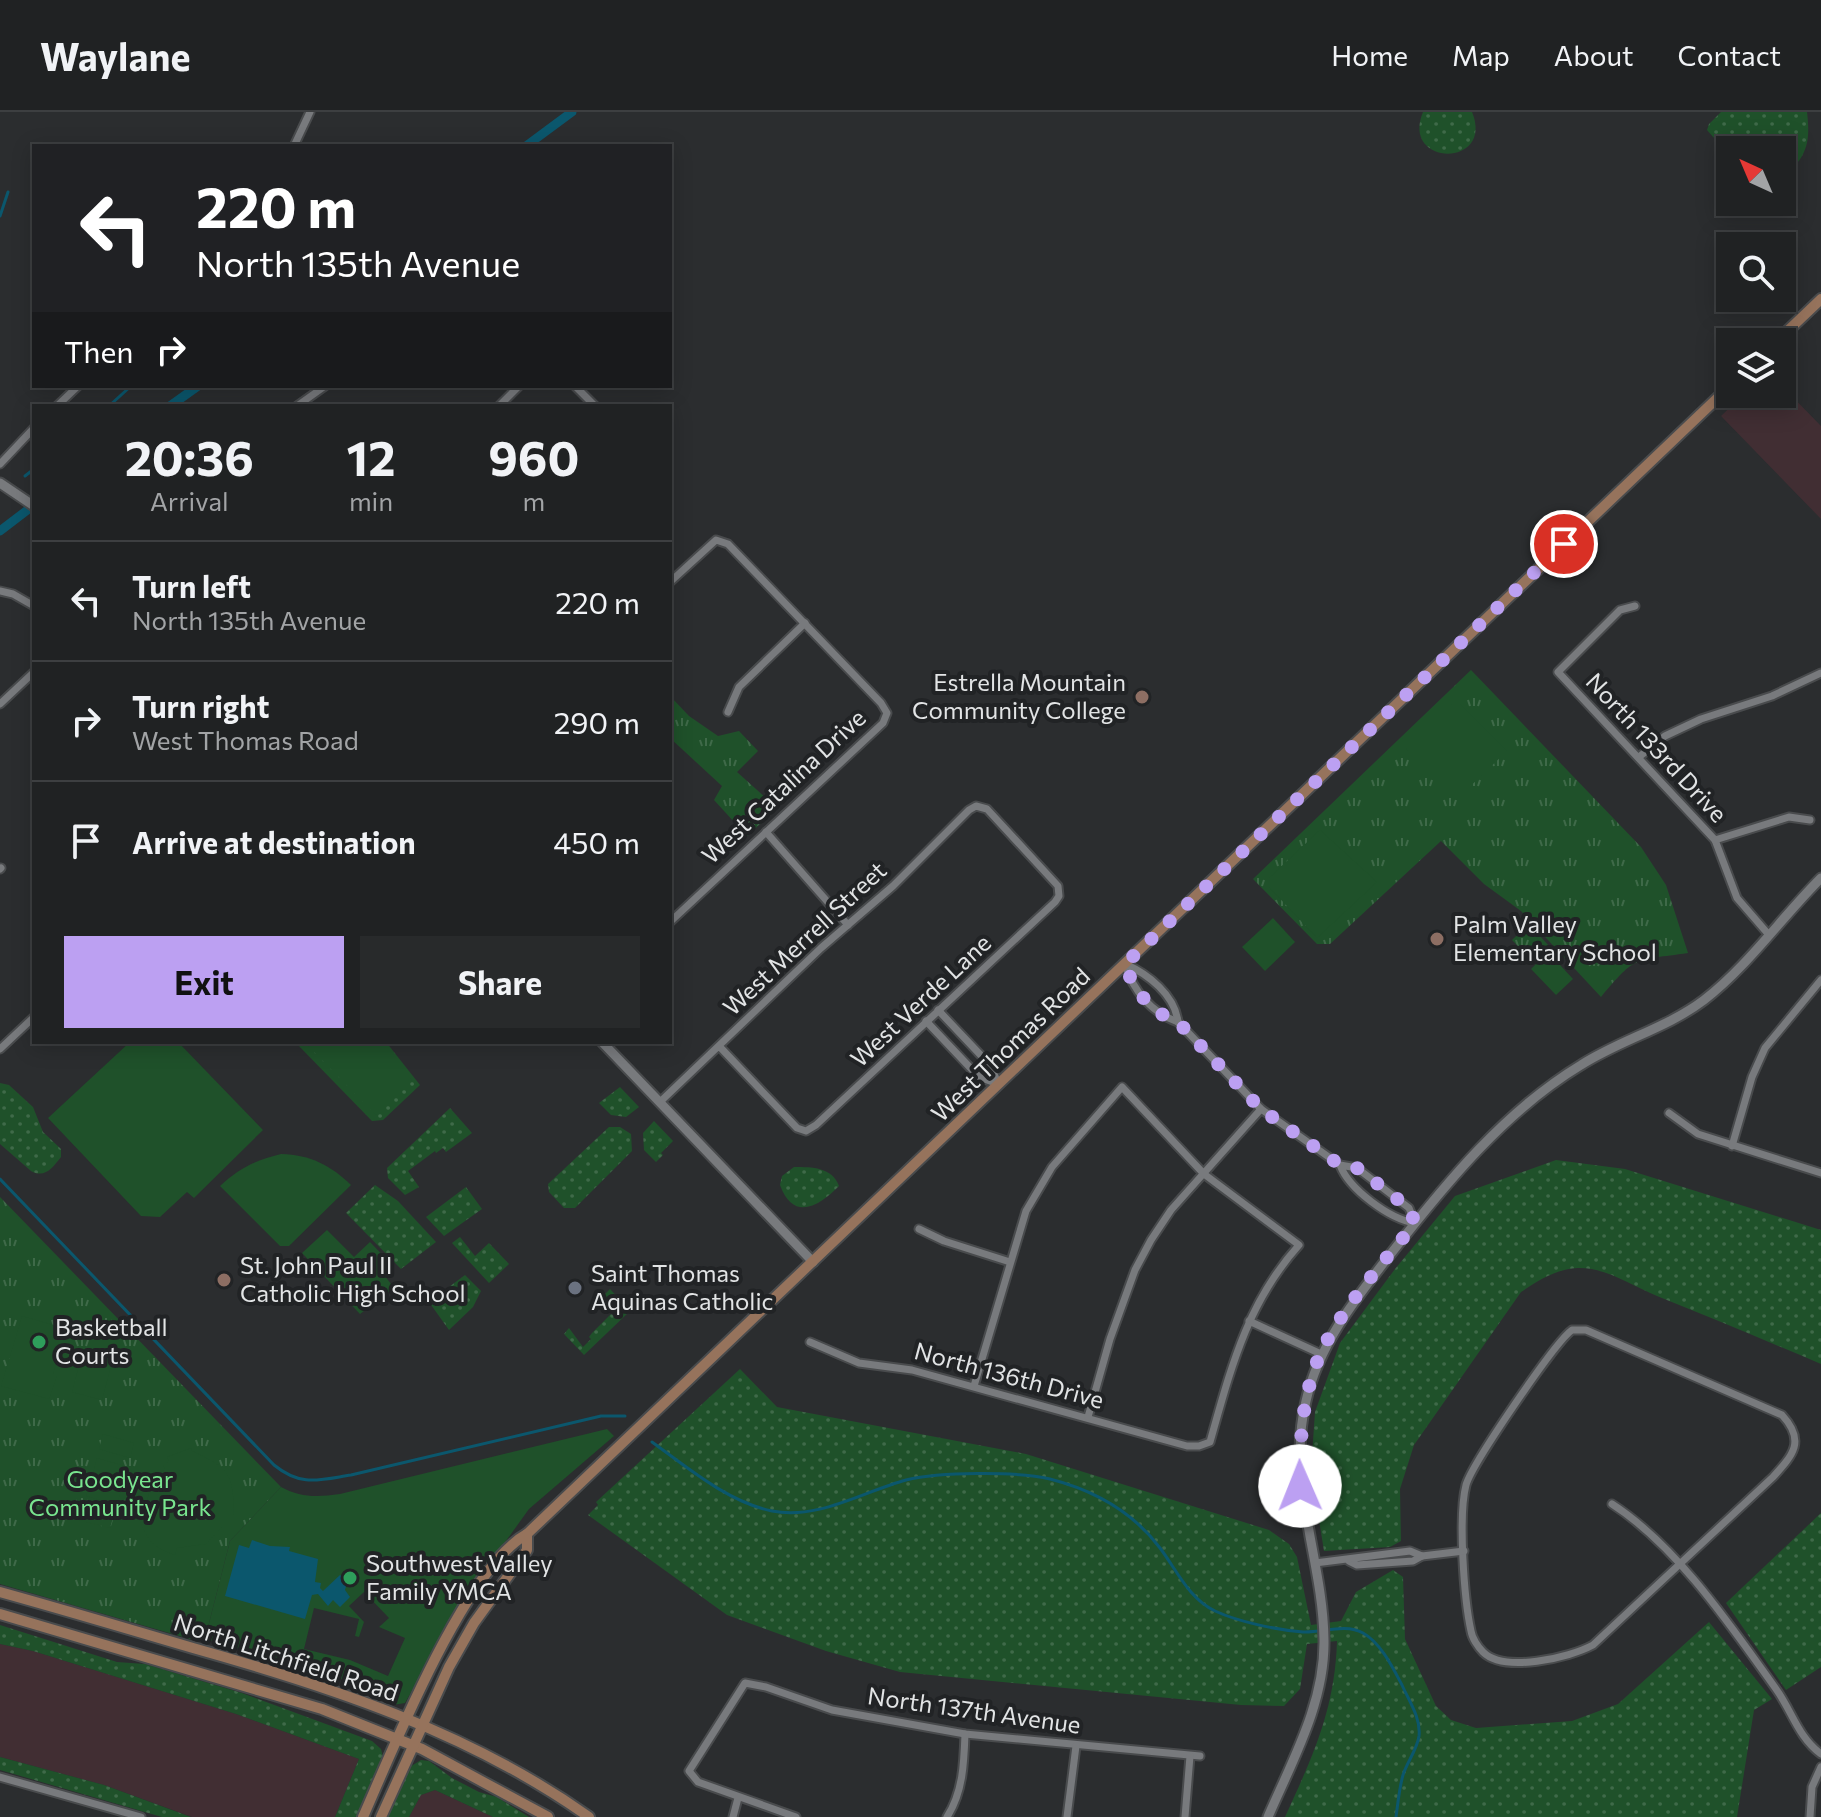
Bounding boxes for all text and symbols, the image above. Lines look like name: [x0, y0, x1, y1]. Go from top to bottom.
text: Waylane: [40, 32, 190, 79]
text: Home: [1331, 38, 1408, 72]
text: Map: [1452, 38, 1510, 72]
text: About: [1554, 38, 1634, 72]
text: Contact: [1678, 38, 1781, 72]
north arrow: [1716, 136, 1796, 216]
map controls: [1716, 136, 1796, 408]
text: 220 m: [196, 171, 356, 240]
icon: left: [64, 176, 168, 280]
button: search: [1716, 232, 1796, 312]
text: North 135th Avenue: [196, 240, 520, 284]
icon: right: [149, 328, 193, 372]
button: layers: [1716, 328, 1796, 408]
text: Then: [64, 332, 133, 369]
text: 20:36: [125, 427, 254, 486]
text: 12: [347, 427, 396, 486]
text: 960: [488, 427, 579, 486]
text: Arrival: [150, 485, 229, 516]
text: min: [349, 485, 393, 516]
text: m: [522, 485, 545, 516]
pin: [1530, 510, 1598, 578]
icon: arrive: [1542, 522, 1586, 566]
text: Turn left: [132, 567, 251, 604]
icon: left: [64, 579, 108, 623]
text: 220 m: [555, 583, 640, 620]
text: North 135th Avenue: [132, 604, 366, 635]
street label: North 133rd Drive: [1581, 666, 1734, 828]
place label: Estrella Mountain Community College: [912, 667, 1126, 724]
text: Turn right: [132, 687, 269, 724]
marker: Estrella Mountain Community College: [1133, 688, 1151, 706]
icon: right: [64, 699, 108, 743]
text: 290 m: [554, 703, 640, 740]
street label: West Catalina Drive: [695, 703, 871, 869]
text: West Thomas Road: [132, 724, 359, 755]
icon: arrive: [64, 819, 108, 863]
text: Arrive at destination: [132, 823, 416, 860]
text: 450 m: [553, 823, 640, 860]
street label: West Merrell Street: [716, 855, 892, 1021]
place label: Palm Valley Elementary School: [1453, 909, 1657, 966]
street label: West Verde Lane: [844, 928, 996, 1072]
marker: Palm Valley Elementary School: [1428, 930, 1446, 948]
button: Exit: [64, 936, 344, 1028]
button: Share: [360, 936, 640, 1028]
street label: West Thomas Road: [925, 961, 1095, 1127]
place label: St. John Paul II Catholic High School: [240, 1250, 466, 1307]
place label: Saint Thomas Aquinas Catholic: [591, 1258, 774, 1315]
marker: St. John Paul II Catholic High School: [215, 1271, 233, 1289]
marker: Saint Thomas Aquinas Catholic: [566, 1279, 584, 1297]
place label: Basketball Courts: [55, 1312, 168, 1369]
marker: Basketball Courts: [30, 1333, 48, 1351]
street label: North 136th Drive: [912, 1335, 1107, 1414]
position arrow: [1258, 1444, 1342, 1528]
park label: Goodyear Community Park: [28, 1464, 212, 1521]
place label: Southwest Valley Family YMCA: [366, 1548, 553, 1605]
marker: Southwest Valley Family YMCA: [341, 1569, 359, 1587]
street label: North Litchfield Road: [171, 1607, 402, 1707]
street label: North 137th Avenue: [866, 1680, 1083, 1739]

